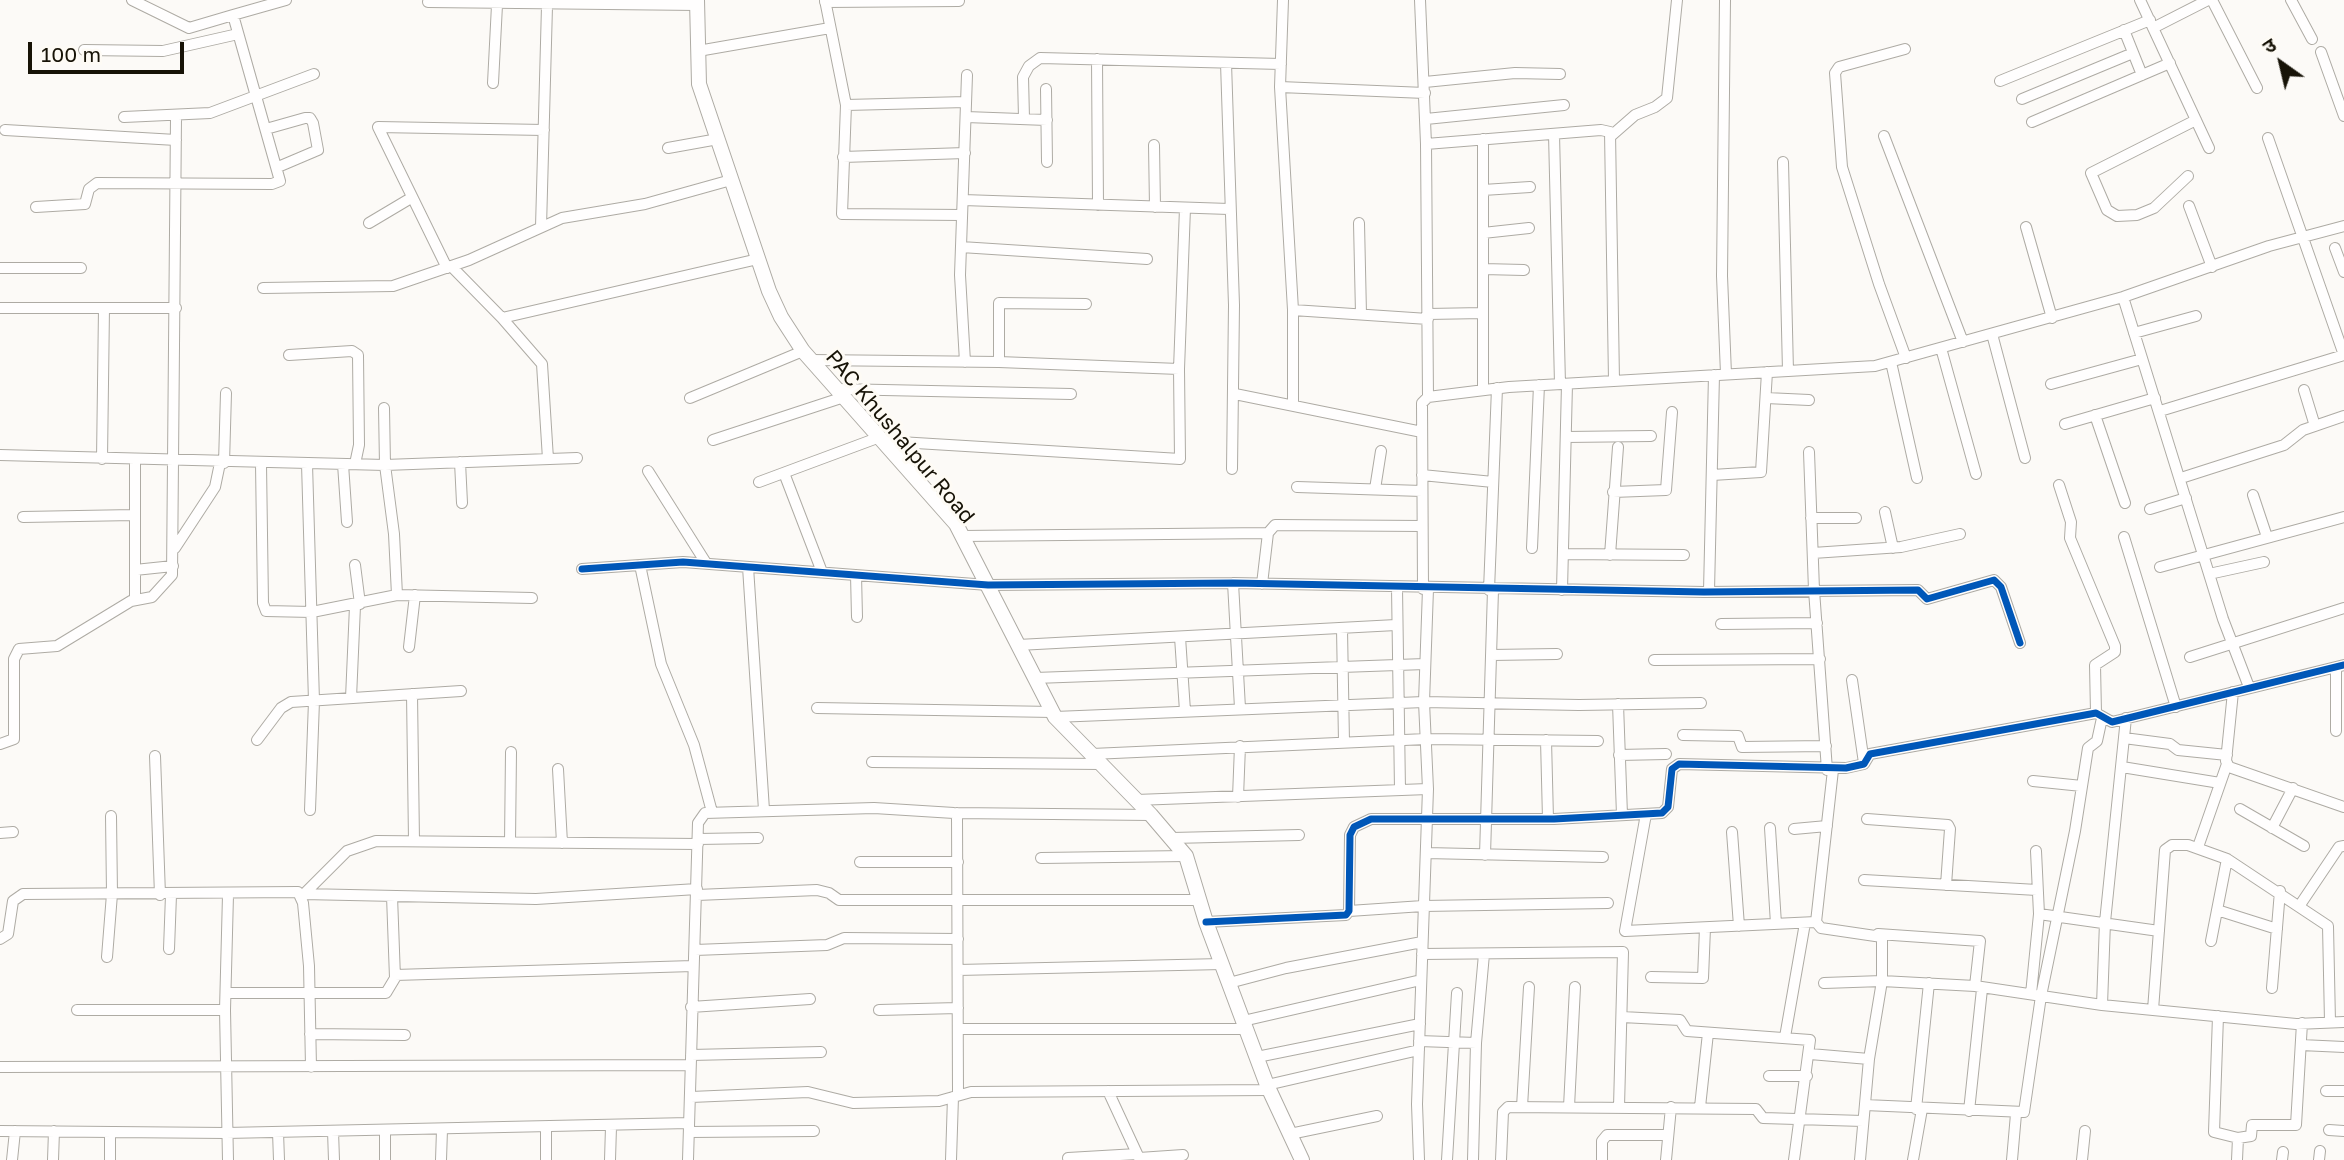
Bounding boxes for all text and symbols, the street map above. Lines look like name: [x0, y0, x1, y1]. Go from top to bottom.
scale bar: [32, 28, 187, 72]
north arrow: [2246, 28, 2316, 98]
text: उ: [2258, 33, 2280, 58]
text: 100 m: [41, 41, 101, 67]
street label: PAC Khushalpur Road: [820, 345, 980, 529]

